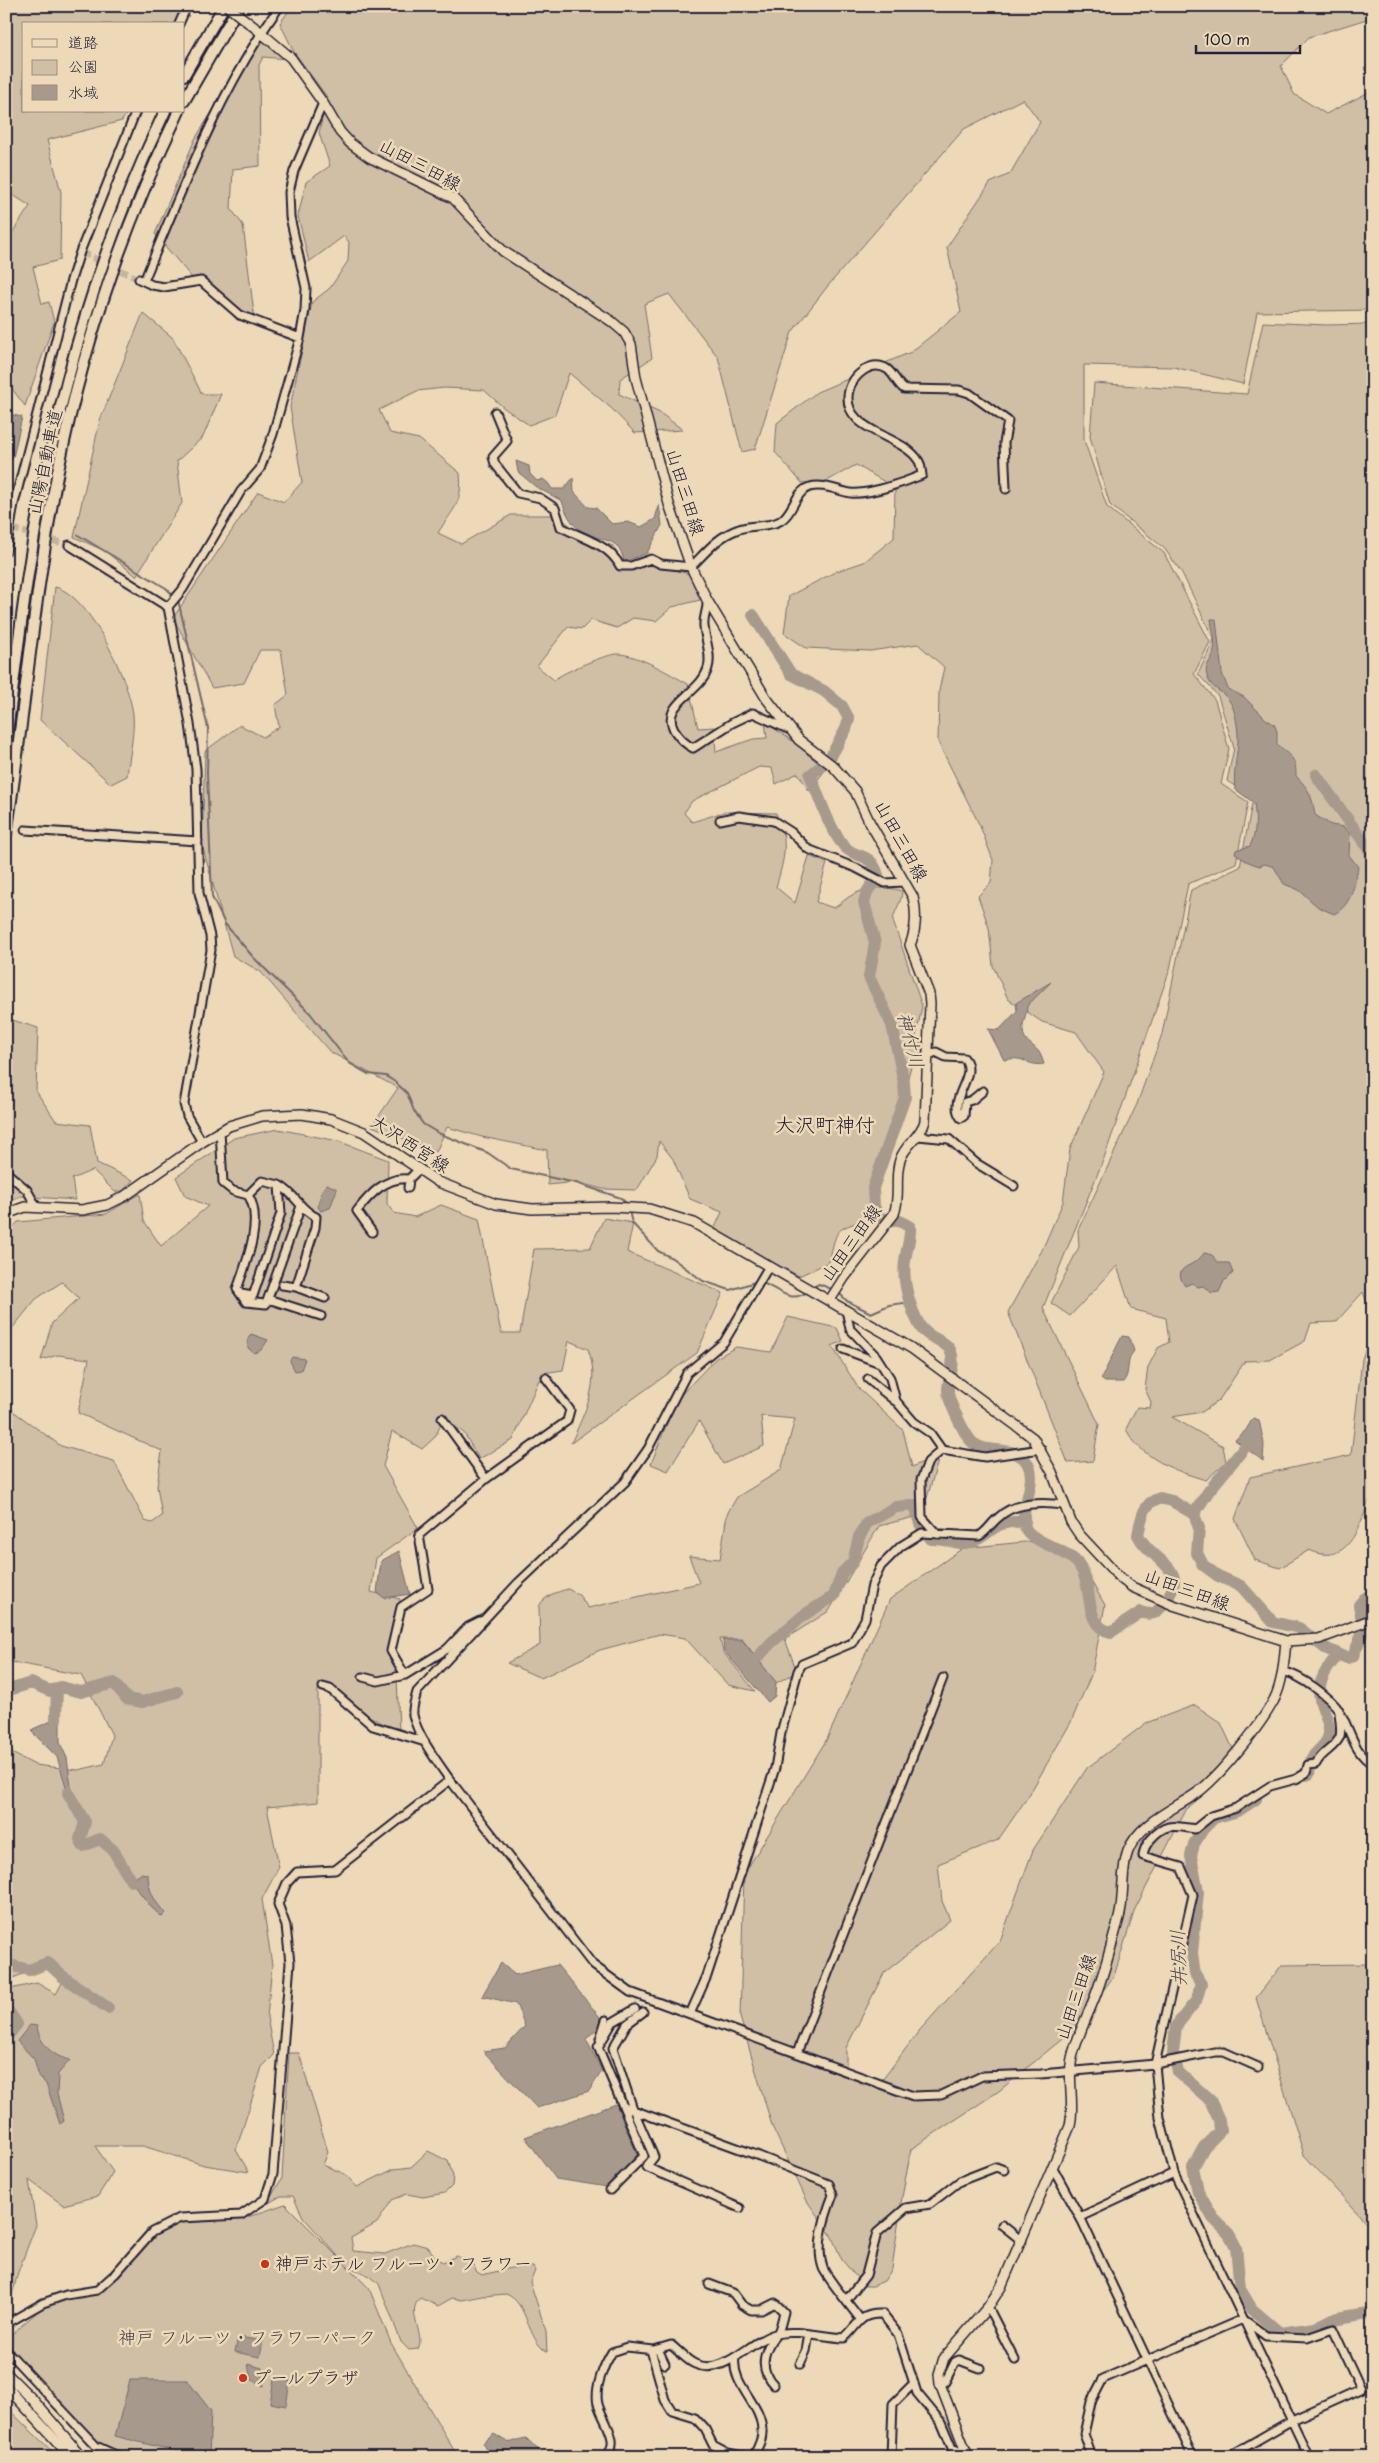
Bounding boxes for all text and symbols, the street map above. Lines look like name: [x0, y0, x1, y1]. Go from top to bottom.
legend: [22, 22, 185, 112]
scale bar: [1196, 22, 1300, 54]
text: 100 m: [1204, 27, 1250, 50]
text: 道路: [68, 30, 98, 53]
text: 公園: [68, 54, 98, 77]
text: 水域: [68, 80, 98, 103]
street label: 山田三田線: [375, 131, 467, 197]
street label: 山陽自動車道: [19, 406, 68, 517]
street label: 山田三田線: [660, 445, 713, 539]
street label: 山田三田線: [869, 794, 936, 886]
water label: 神付川: [891, 1009, 932, 1071]
street label: 大沢西宮線: [366, 1107, 456, 1179]
district label: 大沢町神付: [775, 1109, 875, 1139]
street label: 山田三田線: [812, 1198, 887, 1286]
street label: 山田三田線: [1141, 1561, 1234, 1617]
water label: 井尻川: [1162, 1929, 1192, 1987]
street label: 山田三田線: [1047, 1950, 1102, 2043]
place label: 神戸ホテル フルーツ・フラワー: [275, 2249, 532, 2276]
marker: 神戸ホテル フルーツ・フラワー: [259, 2258, 271, 2270]
park label: 神戸 フルーツ・フラワーパーク: [118, 2323, 376, 2350]
place label: プールプラザ: [253, 2363, 359, 2390]
marker: プールプラザ: [237, 2372, 249, 2384]

